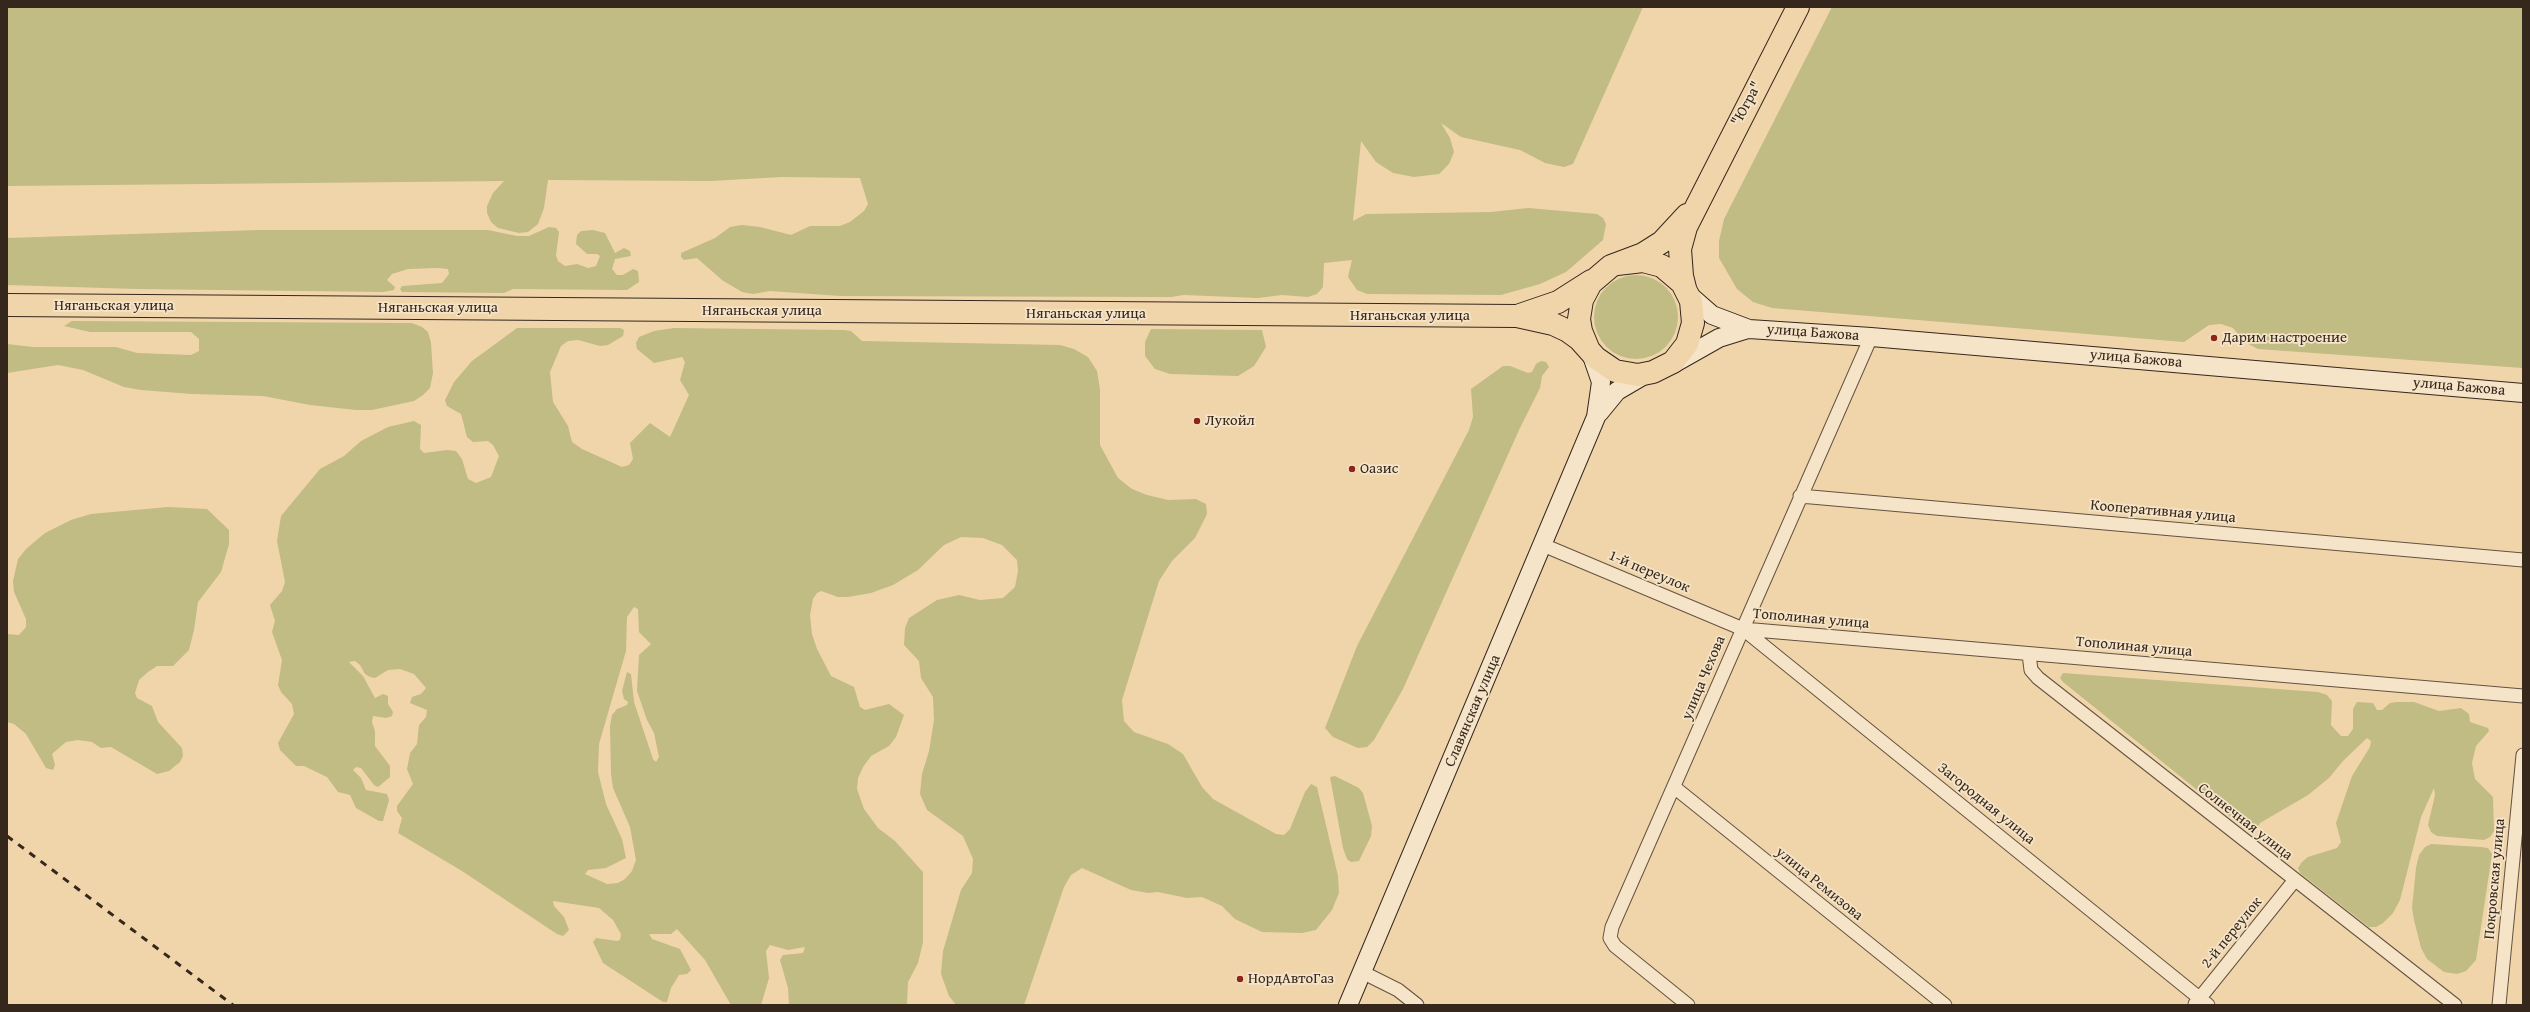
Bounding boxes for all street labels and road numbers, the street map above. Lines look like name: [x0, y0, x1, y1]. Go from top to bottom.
street label: "Югра": [1728, 79, 1766, 129]
street label: Няганьская улица: [54, 297, 174, 315]
street label: Няганьская улица: [378, 299, 498, 317]
street label: Няганьская улица: [702, 302, 822, 320]
street label: Няганьская улица: [1026, 305, 1146, 323]
street label: Няганьская улица: [1350, 307, 1470, 325]
street label: улица Бажова: [1766, 321, 1860, 345]
street label: улица Бажова: [2089, 346, 2183, 372]
street label: улица Бажова: [2412, 374, 2506, 400]
street label: Кооперативная улица: [2090, 497, 2236, 527]
street label: 1-й переулок: [1606, 547, 1692, 597]
street label: Тополиная улица: [1752, 605, 1870, 633]
street label: улица Чехова: [1678, 633, 1730, 723]
street label: Тополиная улица: [2075, 633, 2193, 661]
street label: Славянская улица: [1441, 652, 1505, 770]
street label: Загородная улица: [1934, 759, 2038, 849]
street label: Солнечная улица: [2194, 779, 2296, 865]
street label: Покровская улица: [2481, 818, 2509, 940]
street label: улица Ремизова: [1772, 843, 1866, 925]
street label: 2-й переулок: [2198, 894, 2266, 972]

